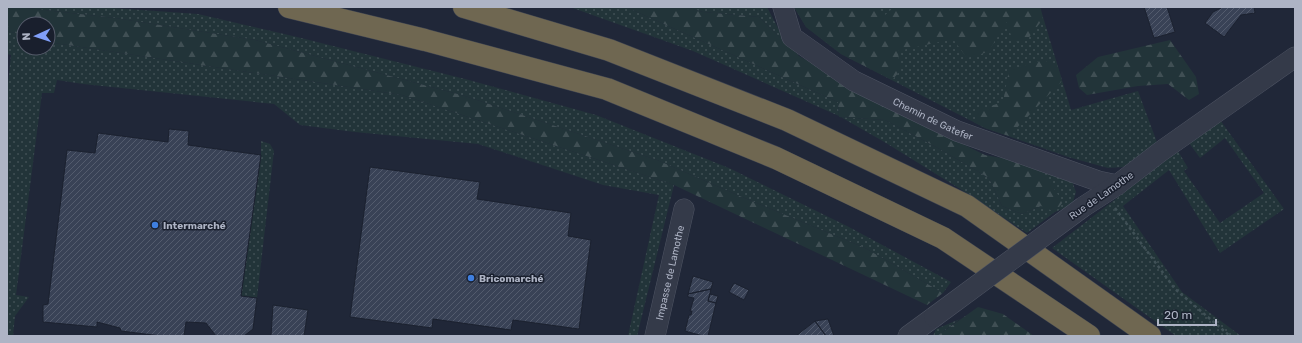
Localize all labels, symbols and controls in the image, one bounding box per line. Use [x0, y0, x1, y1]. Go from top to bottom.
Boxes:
north arrow [16, 16, 56, 56]
text: N [20, 32, 33, 41]
street label: Chemin de Gatefer [891, 96, 975, 143]
street label: Rue de Lamothe [1067, 169, 1136, 223]
marker: Intermarché [150, 220, 160, 230]
place label: Intermarché [163, 220, 226, 232]
street label: Impasse de Lamothe [654, 224, 687, 321]
marker: Bricomarché [466, 273, 476, 283]
place label: Bricomarché [479, 273, 543, 285]
scale bar [1158, 301, 1216, 327]
text: 20 m [1164, 308, 1192, 322]

